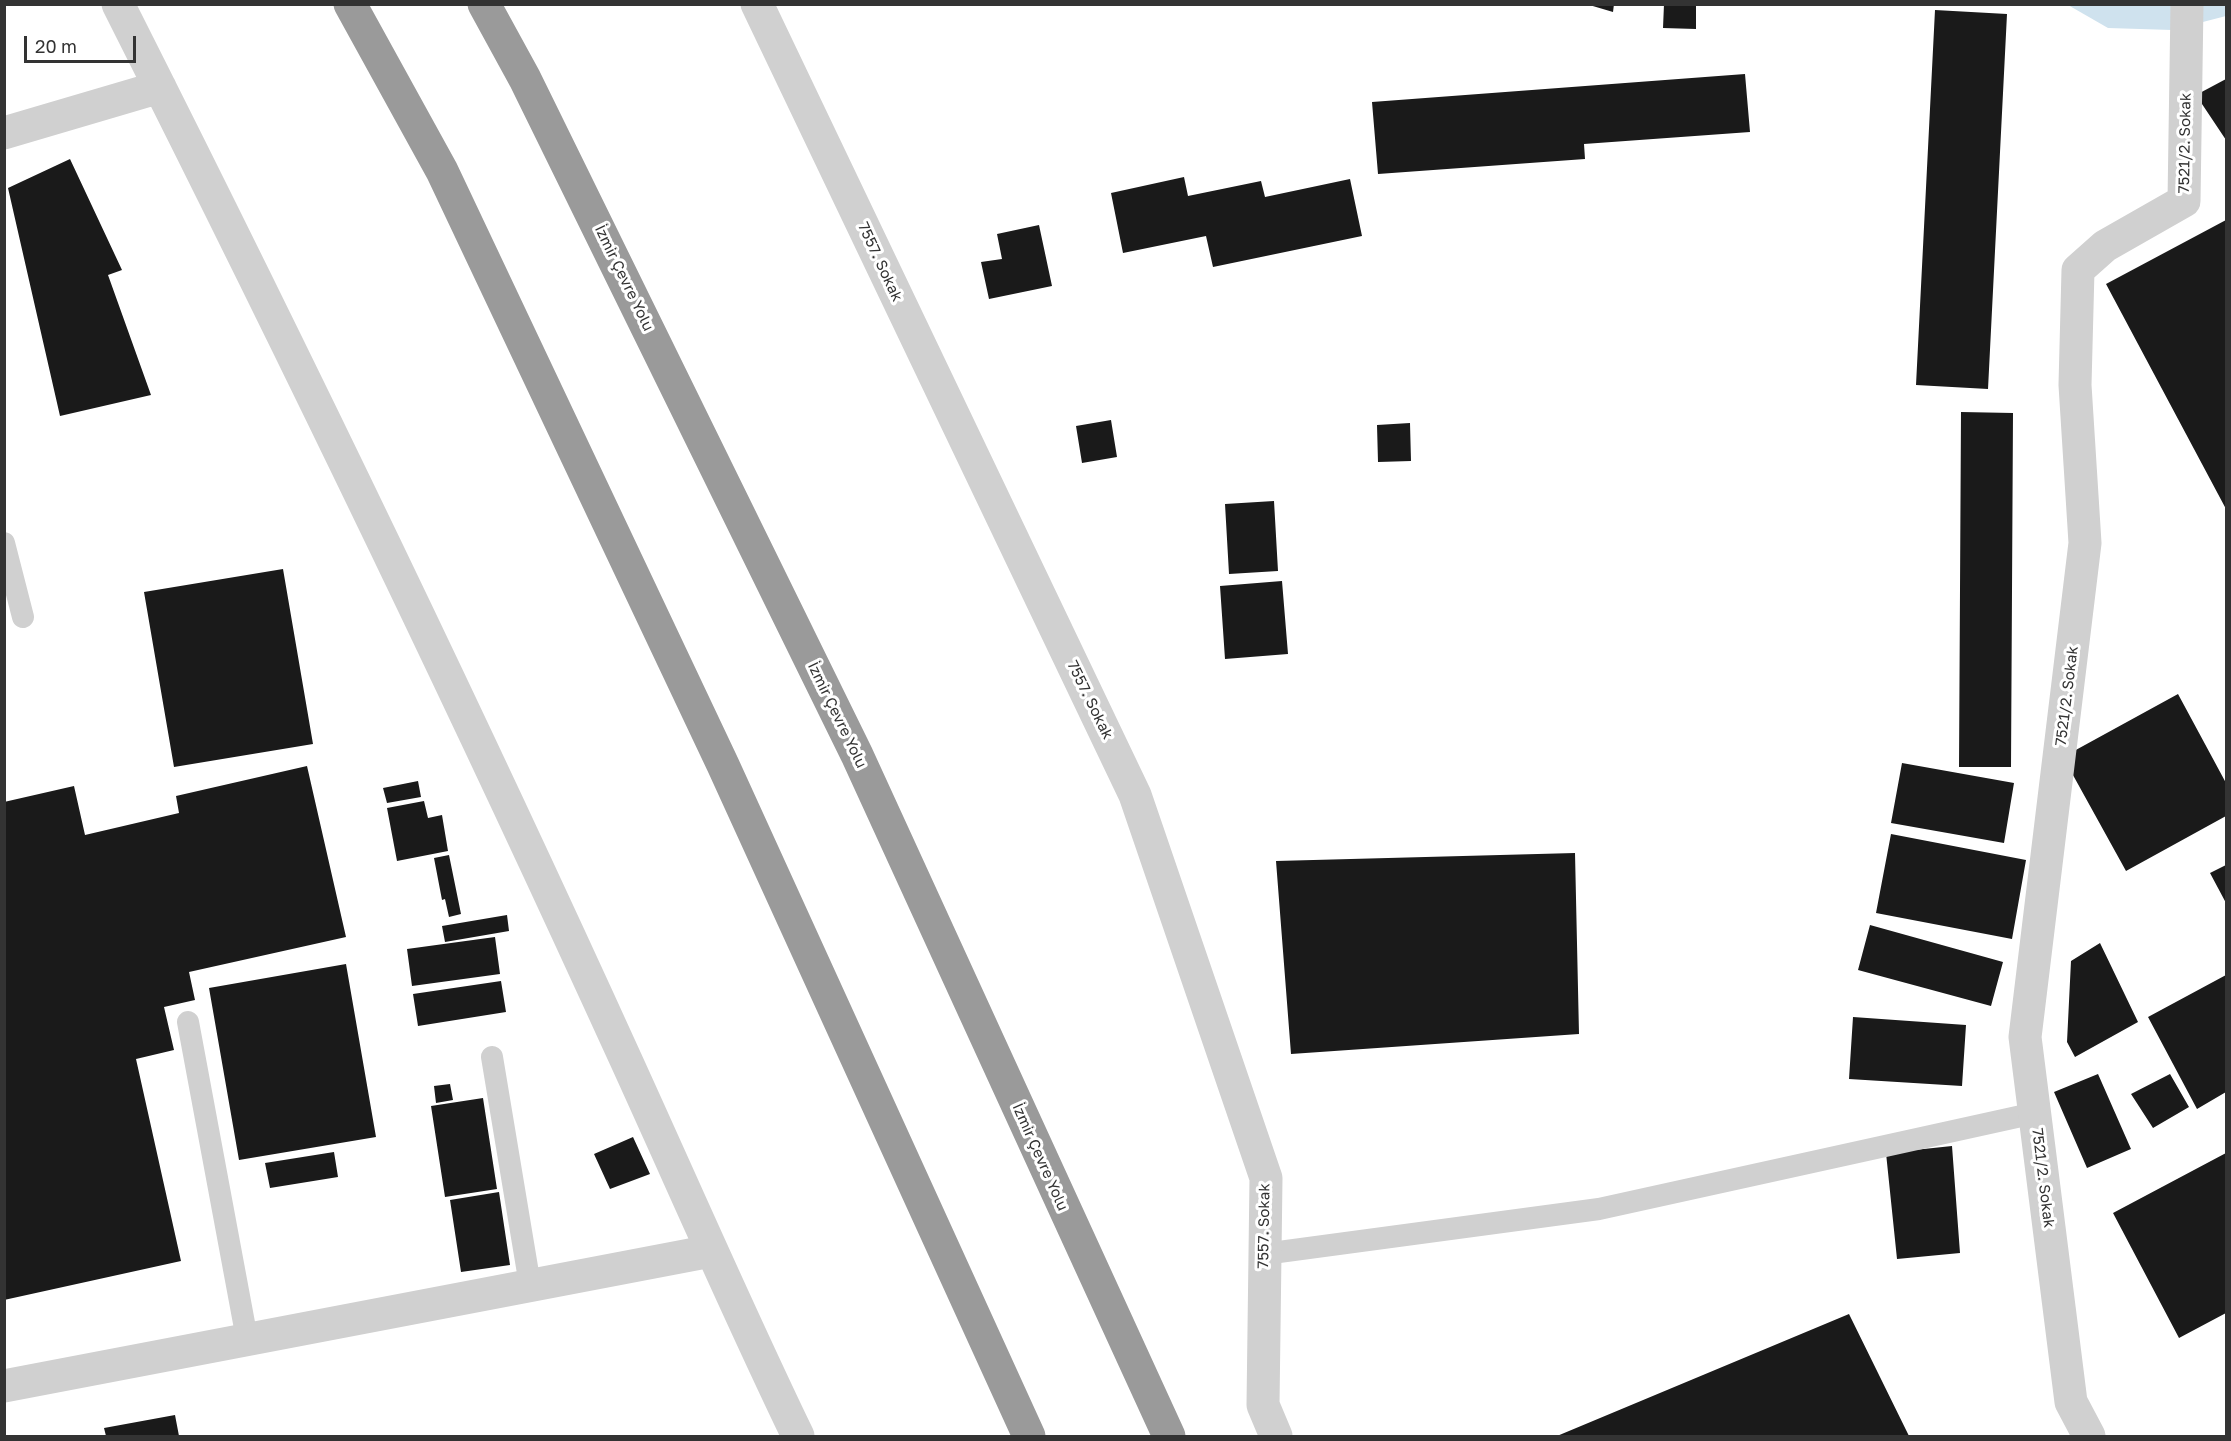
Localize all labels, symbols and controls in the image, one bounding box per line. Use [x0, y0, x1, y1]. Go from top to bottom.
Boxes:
scale bar [27, 24, 140, 62]
text: 20 m [35, 35, 77, 57]
street label: 7521/2. Sokak [2175, 93, 2195, 193]
street label: 7557. Sokak [854, 219, 906, 305]
street label: İzmir Çevre Yolu [591, 222, 657, 334]
street label: 7521/2. Sokak [2052, 645, 2082, 747]
street label: 7557. Sokak [1063, 658, 1117, 742]
street label: İzmir Çevre Yolu [804, 659, 870, 771]
street label: İzmir Çevre Yolu [1008, 1100, 1072, 1214]
street label: 7521/2. Sokak [2028, 1127, 2058, 1229]
street label: 7557. Sokak [1254, 1183, 1274, 1269]

